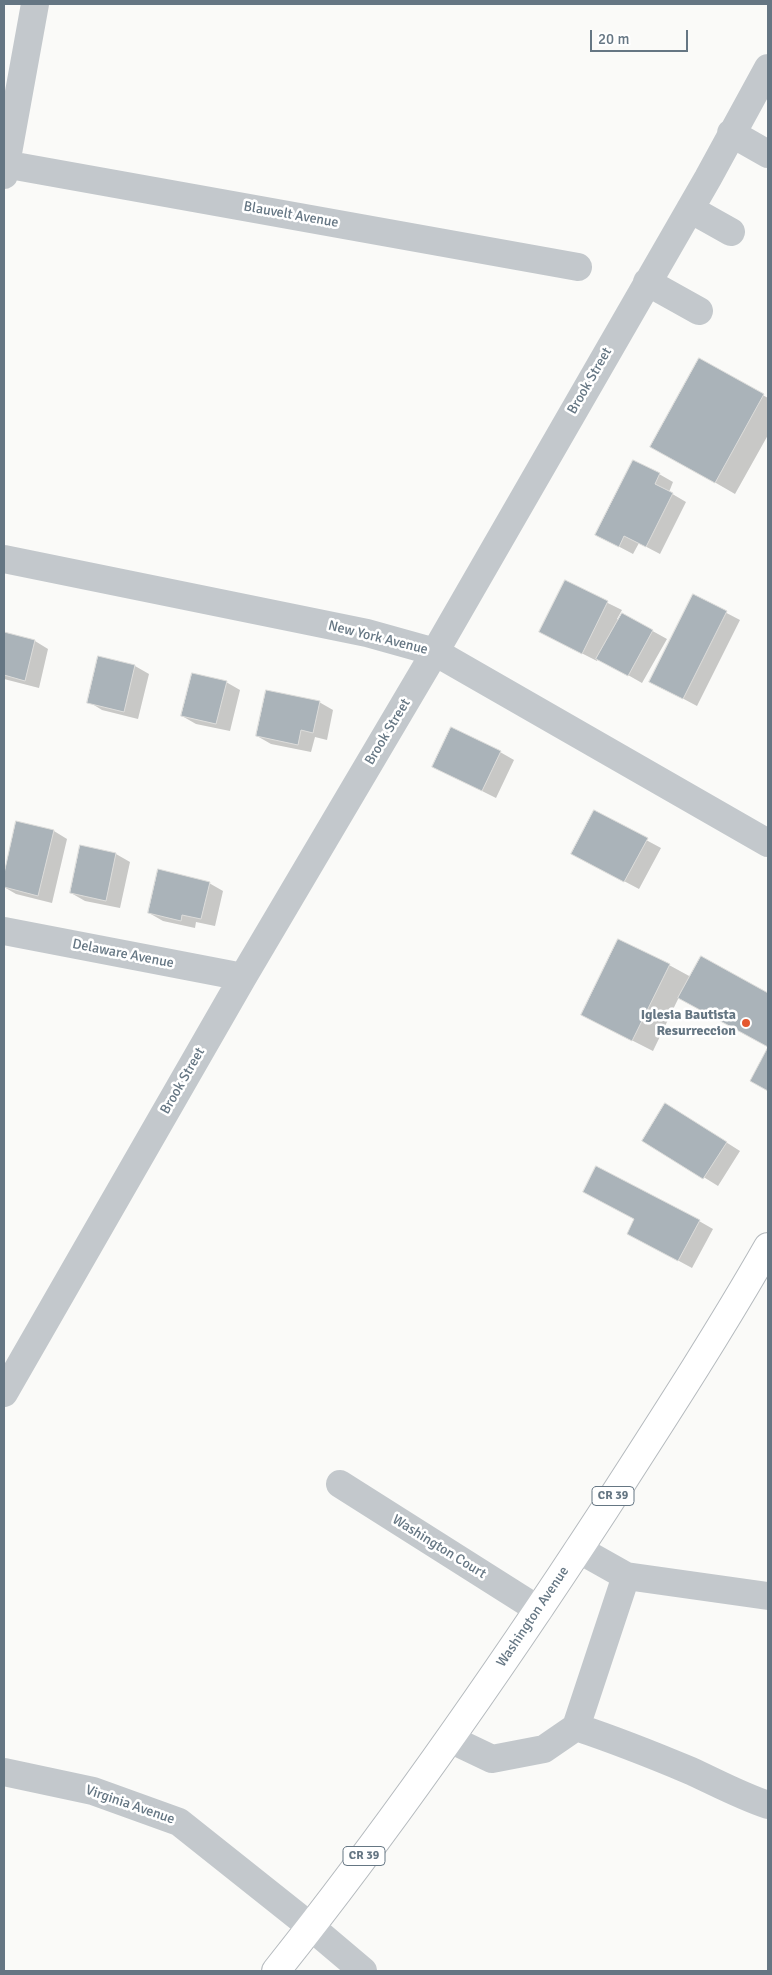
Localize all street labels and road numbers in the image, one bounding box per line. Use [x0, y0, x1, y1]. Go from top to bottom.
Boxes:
street label: Blauvelt Avenue [242, 198, 340, 232]
street label: Brook Street [564, 345, 616, 417]
street label: New York Avenue [326, 617, 430, 659]
street label: Brook Street [362, 696, 414, 768]
street label: Delaware Avenue [71, 936, 175, 972]
street label: Brook Street [157, 1045, 209, 1117]
road number: CR 39 [592, 1486, 634, 1505]
street label: Washington Court [389, 1511, 489, 1583]
street label: Washington Avenue [493, 1564, 573, 1670]
street label: Virginia Avenue [83, 1782, 177, 1828]
road number: CR 39 [343, 1846, 385, 1865]

